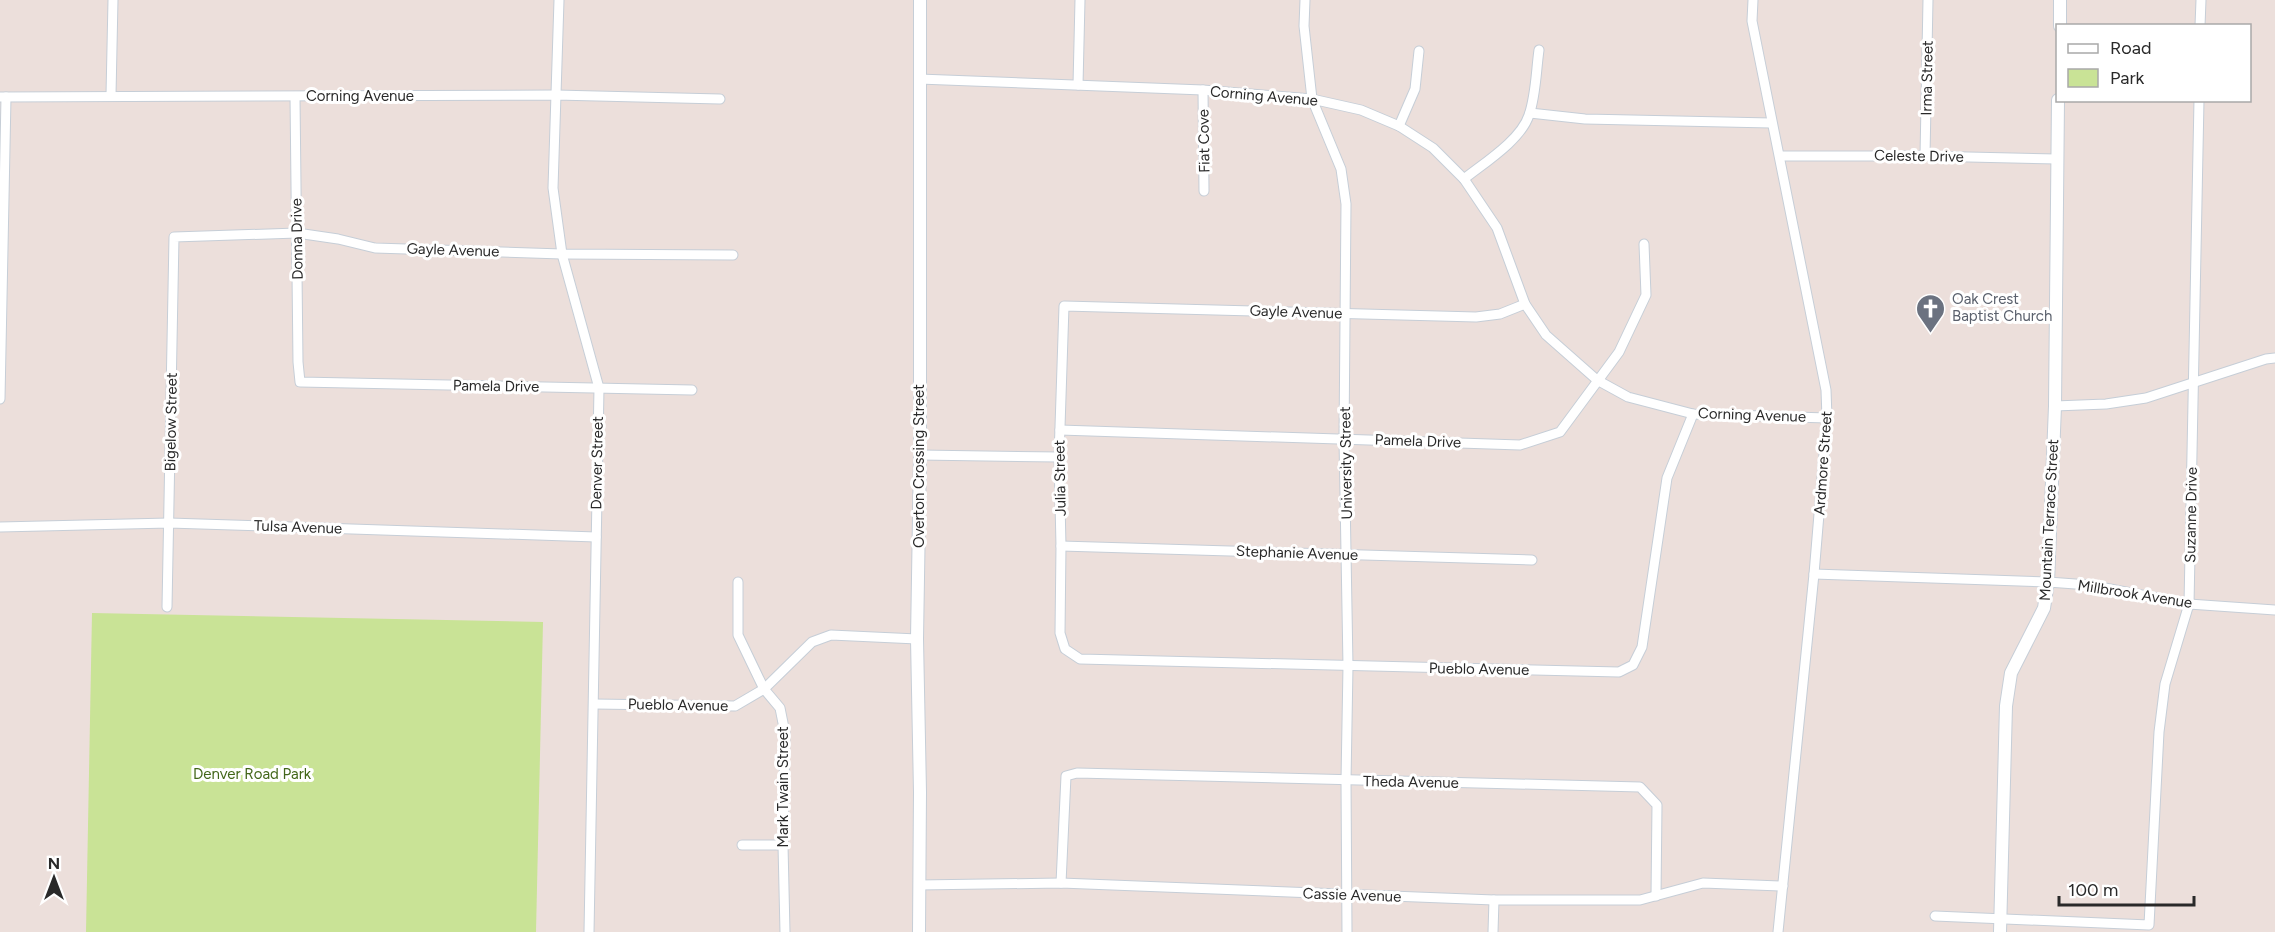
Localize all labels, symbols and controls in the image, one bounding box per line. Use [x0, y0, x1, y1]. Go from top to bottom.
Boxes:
legend [2056, 24, 2251, 102]
text: Road [2110, 37, 2151, 59]
street label: Irma Street [1917, 40, 1937, 116]
text: Park [2110, 67, 2145, 89]
street label: Corning Avenue [1209, 82, 1319, 110]
street label: Corning Avenue [306, 87, 414, 105]
street label: Fiat Cove [1194, 109, 1214, 173]
street label: Celeste Drive [1874, 146, 1964, 166]
street label: Donna Drive [287, 198, 307, 280]
street label: Gayle Avenue [406, 239, 500, 261]
place label: Oak Crest Baptist Church [1952, 290, 2052, 325]
church icon: Oak Crest Baptist Church [1915, 292, 1947, 334]
street label: Gayle Avenue [1249, 301, 1343, 323]
street label: Bigelow Street [161, 372, 181, 472]
street label: Pamela Drive [453, 376, 539, 396]
street label: Overton Crossing Street [910, 384, 928, 548]
street label: Corning Avenue [1698, 404, 1806, 426]
street label: University Street [1336, 406, 1356, 520]
street label: Ardmore Street [1810, 410, 1836, 516]
street label: Denver Street [587, 416, 607, 510]
street label: Pamela Drive [1374, 430, 1462, 452]
street label: Mountain Terrace Street [2036, 438, 2062, 602]
street label: Julia Street [1050, 439, 1070, 516]
street label: Suzanne Drive [2181, 467, 2201, 563]
street label: Tulsa Avenue [254, 516, 342, 538]
street label: Stephanie Avenue [1236, 542, 1358, 564]
street label: Millbrook Avenue [2076, 576, 2194, 612]
street label: Pueblo Avenue [1429, 659, 1529, 679]
street label: Pueblo Avenue [628, 695, 728, 715]
street label: Mark Twain Street [774, 726, 792, 848]
park label: Denver Road Park [193, 765, 312, 783]
street label: Theda Avenue [1363, 772, 1459, 792]
north arrow [24, 848, 84, 908]
text: N [48, 854, 60, 873]
scale bar [2059, 869, 2194, 907]
text: 100 m [2068, 879, 2118, 901]
street label: Cassie Avenue [1302, 884, 1402, 906]

